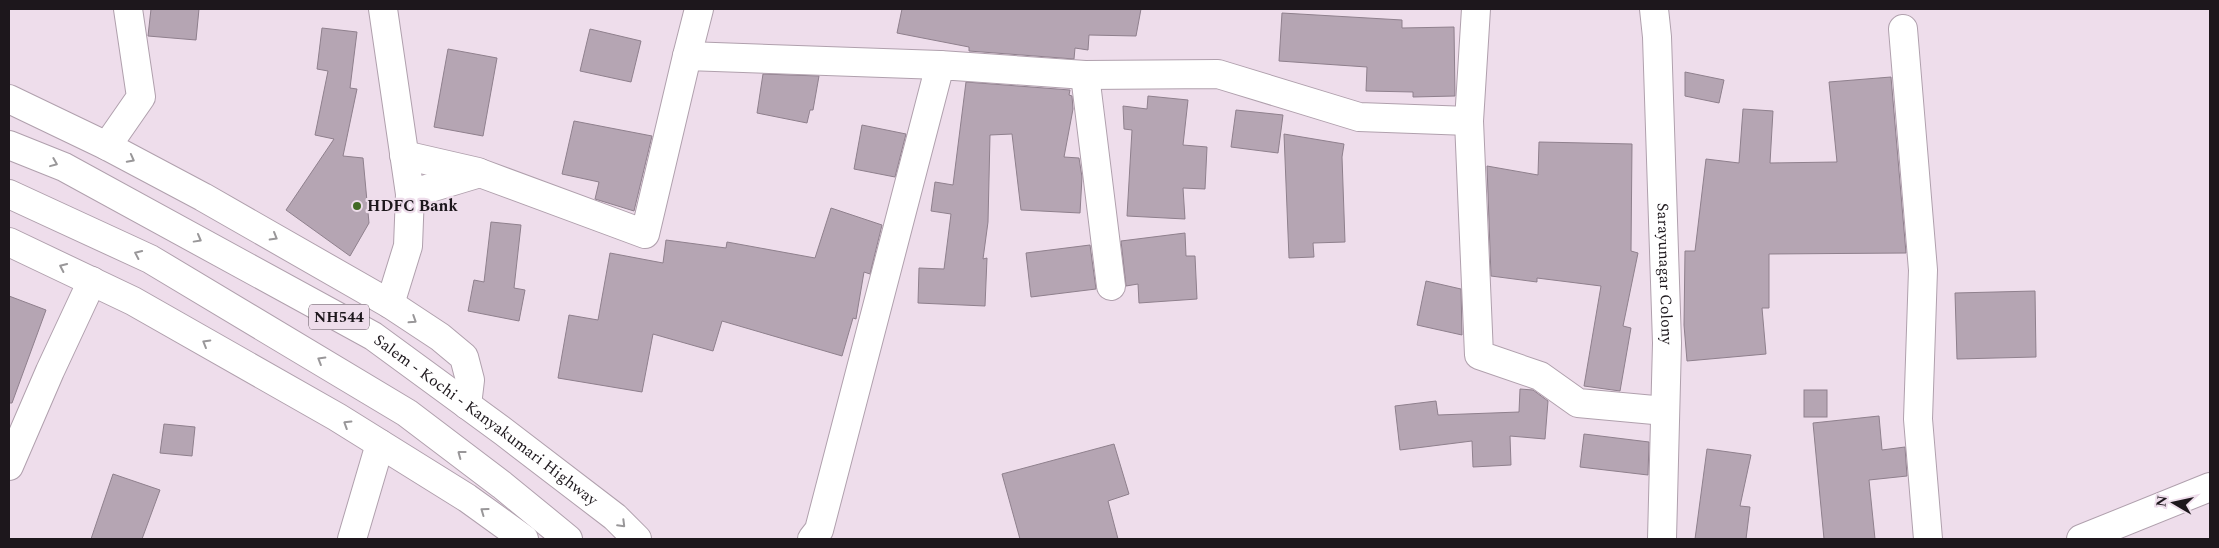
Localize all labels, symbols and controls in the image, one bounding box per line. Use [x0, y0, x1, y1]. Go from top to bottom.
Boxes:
one-way arrow [126, 153, 135, 163]
one-way arrow [49, 156, 58, 167]
place label: HDFC Bank [367, 194, 458, 218]
marker: HDFC Bank [351, 200, 363, 212]
street label: Sarayunagar Colony [1650, 202, 1679, 346]
one-way arrow [268, 231, 277, 241]
one-way arrow [192, 233, 201, 243]
one-way arrow [134, 249, 143, 260]
one-way arrow [59, 263, 68, 273]
road number: NH544 [309, 304, 369, 330]
one-way arrow [408, 314, 417, 323]
street label: Salem - Kochi - Kanyakumari Highway [369, 328, 604, 512]
one-way arrow [203, 339, 212, 349]
one-way arrow [317, 357, 326, 367]
one-way arrow [344, 420, 353, 430]
one-way arrow [457, 451, 467, 460]
north arrow [2149, 478, 2199, 528]
text: N [2150, 494, 2173, 508]
one-way arrow [480, 508, 490, 517]
one-way arrow [616, 518, 625, 527]

